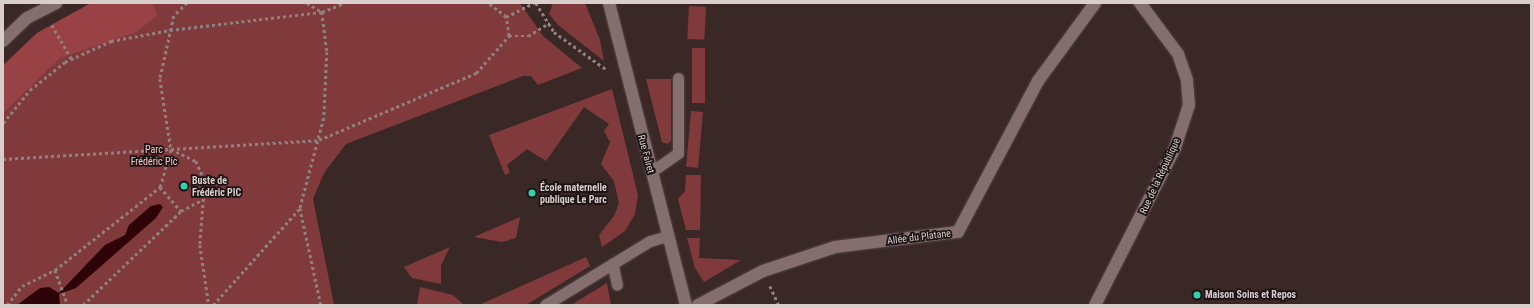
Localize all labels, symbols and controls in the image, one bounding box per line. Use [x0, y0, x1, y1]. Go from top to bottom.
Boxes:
street label: Rue Falret [635, 133, 657, 175]
street label: Rue de la République [1137, 136, 1183, 216]
park label: Parc Frédéric Pic [131, 143, 177, 166]
place label: Buste de Frédéric PIC [192, 174, 241, 198]
marker: Buste de Frédéric PIC [179, 181, 189, 191]
place label: École maternelle publique Le Parc [540, 181, 607, 204]
marker: École maternelle publique Le Parc [527, 188, 537, 198]
street label: Allée du Platane [886, 227, 952, 247]
place label: Maison Soins et Repos [1205, 289, 1296, 301]
marker: Maison Soins et Repos [1192, 290, 1202, 300]

